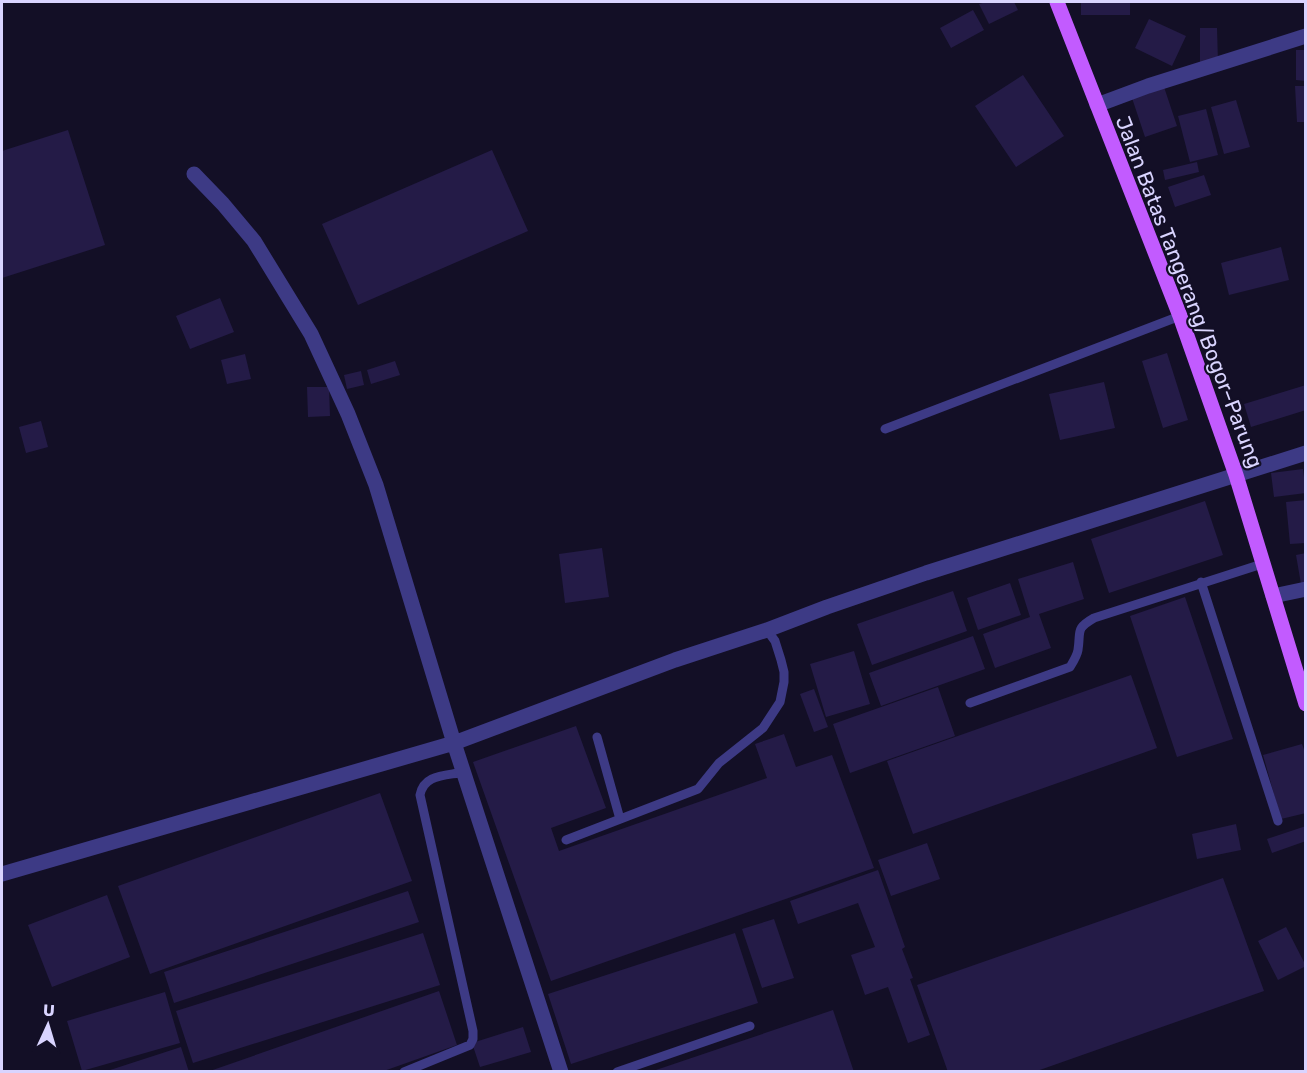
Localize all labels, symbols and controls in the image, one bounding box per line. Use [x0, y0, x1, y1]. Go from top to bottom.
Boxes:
street label: Jalan Batas Tangerang/Bogor–Parung [1111, 112, 1268, 471]
north arrow [18, 995, 78, 1055]
text: U [43, 1001, 55, 1020]

